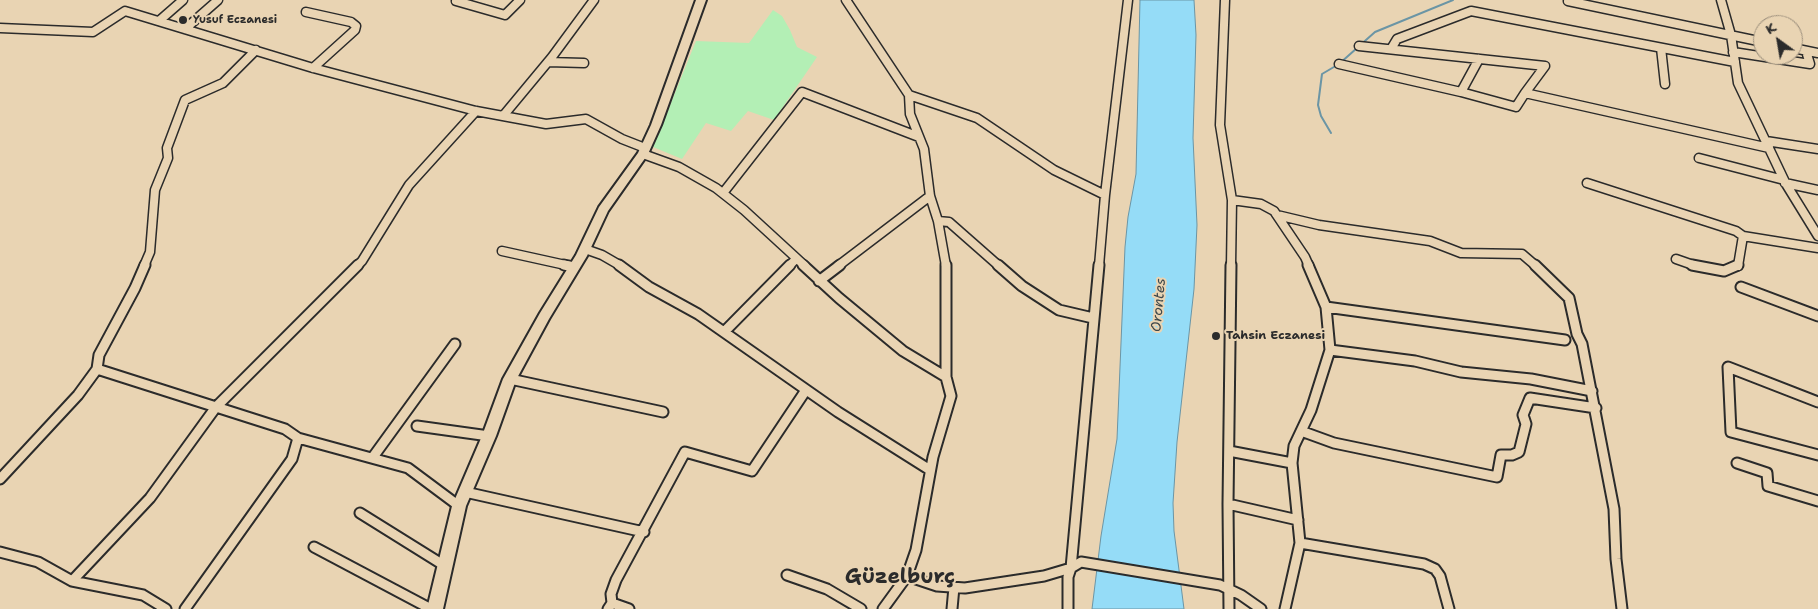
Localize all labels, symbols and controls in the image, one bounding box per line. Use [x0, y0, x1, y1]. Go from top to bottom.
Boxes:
place label: Yusuf Eczanesi [193, 13, 277, 27]
marker: Yusuf Eczanesi [177, 14, 189, 26]
north arrow [1753, 15, 1803, 65]
text: K [1762, 18, 1779, 38]
water label: Orontes [1148, 277, 1170, 333]
place label: Tahsin Eczanesi [1226, 329, 1325, 343]
marker: Tahsin Eczanesi [1210, 330, 1222, 342]
district label: Güzelburç [845, 565, 955, 591]

